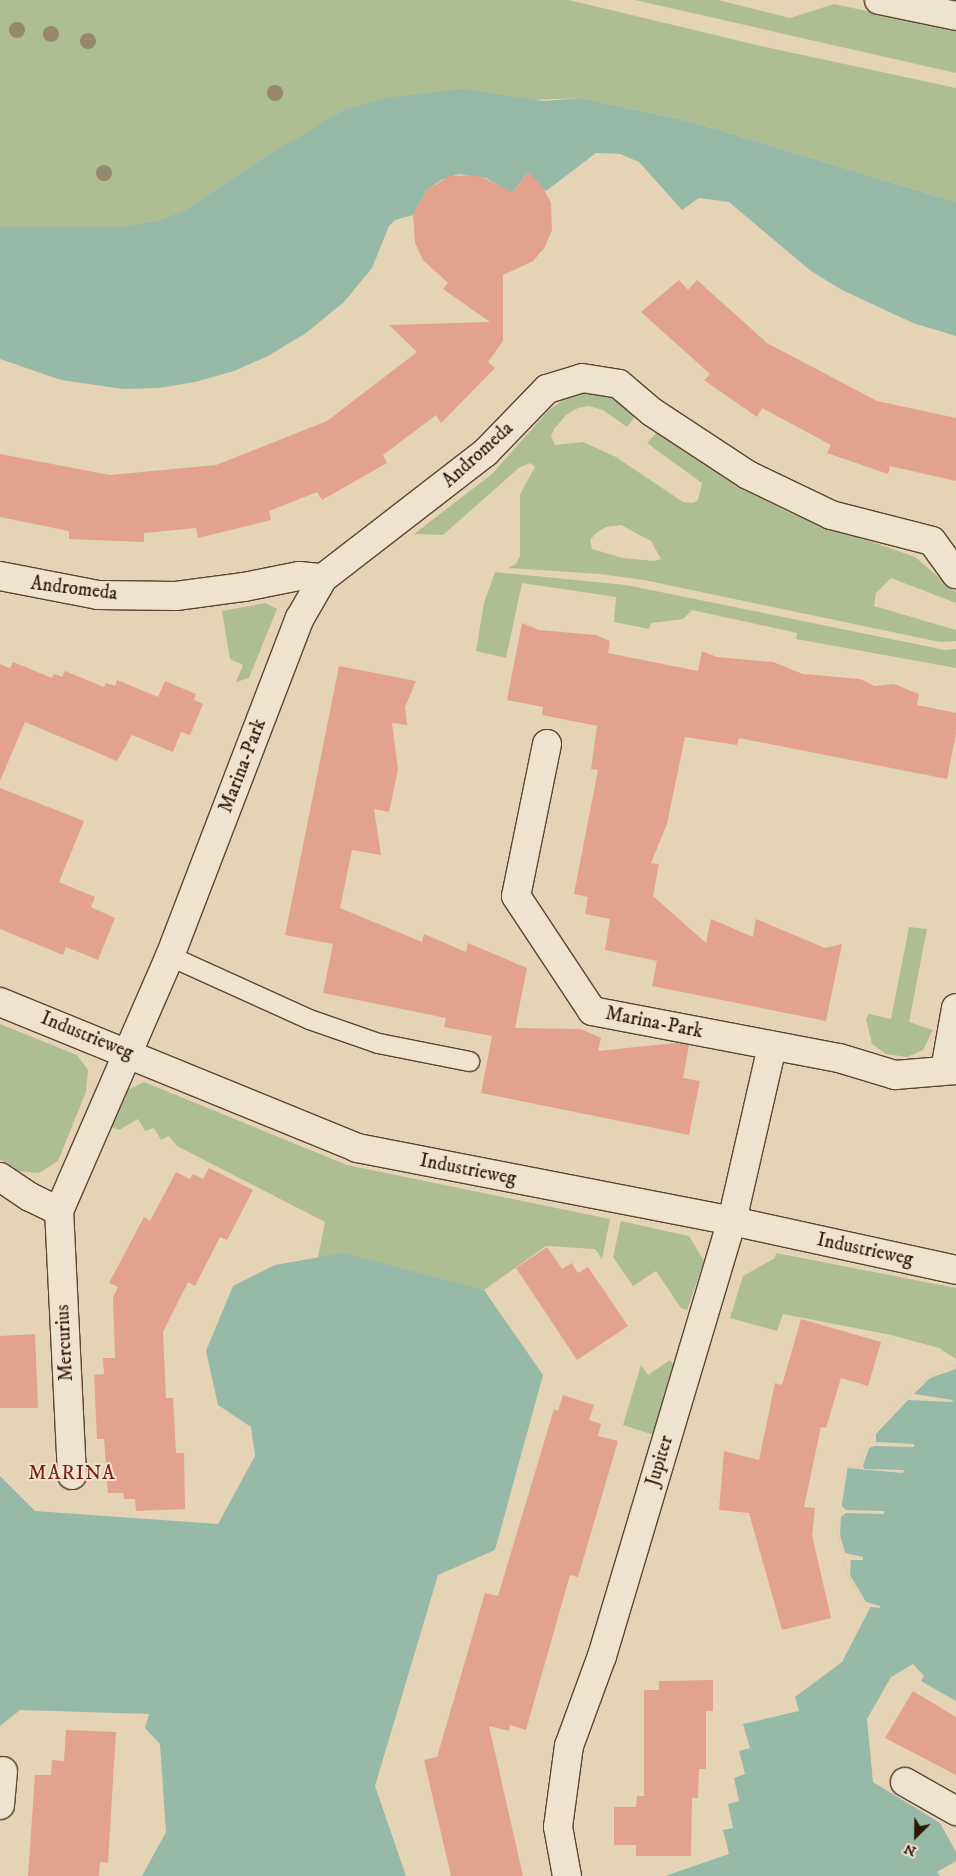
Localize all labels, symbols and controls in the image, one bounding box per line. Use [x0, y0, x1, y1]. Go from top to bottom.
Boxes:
street label: Andromeda [438, 417, 518, 493]
street label: Andromeda [29, 572, 119, 606]
street label: Marina-Park [215, 716, 271, 816]
street label: Marina-Park [603, 1002, 705, 1044]
street label: Industrieweg [37, 1007, 137, 1065]
street label: Industrieweg [418, 1149, 518, 1191]
street label: Industrieweg [815, 1229, 915, 1271]
street label: Mercurius [52, 1304, 78, 1382]
street label: Jupiter [642, 1433, 678, 1489]
district label: MARINA [28, 1461, 116, 1485]
north arrow [891, 1811, 941, 1861]
text: N [901, 1839, 919, 1860]

